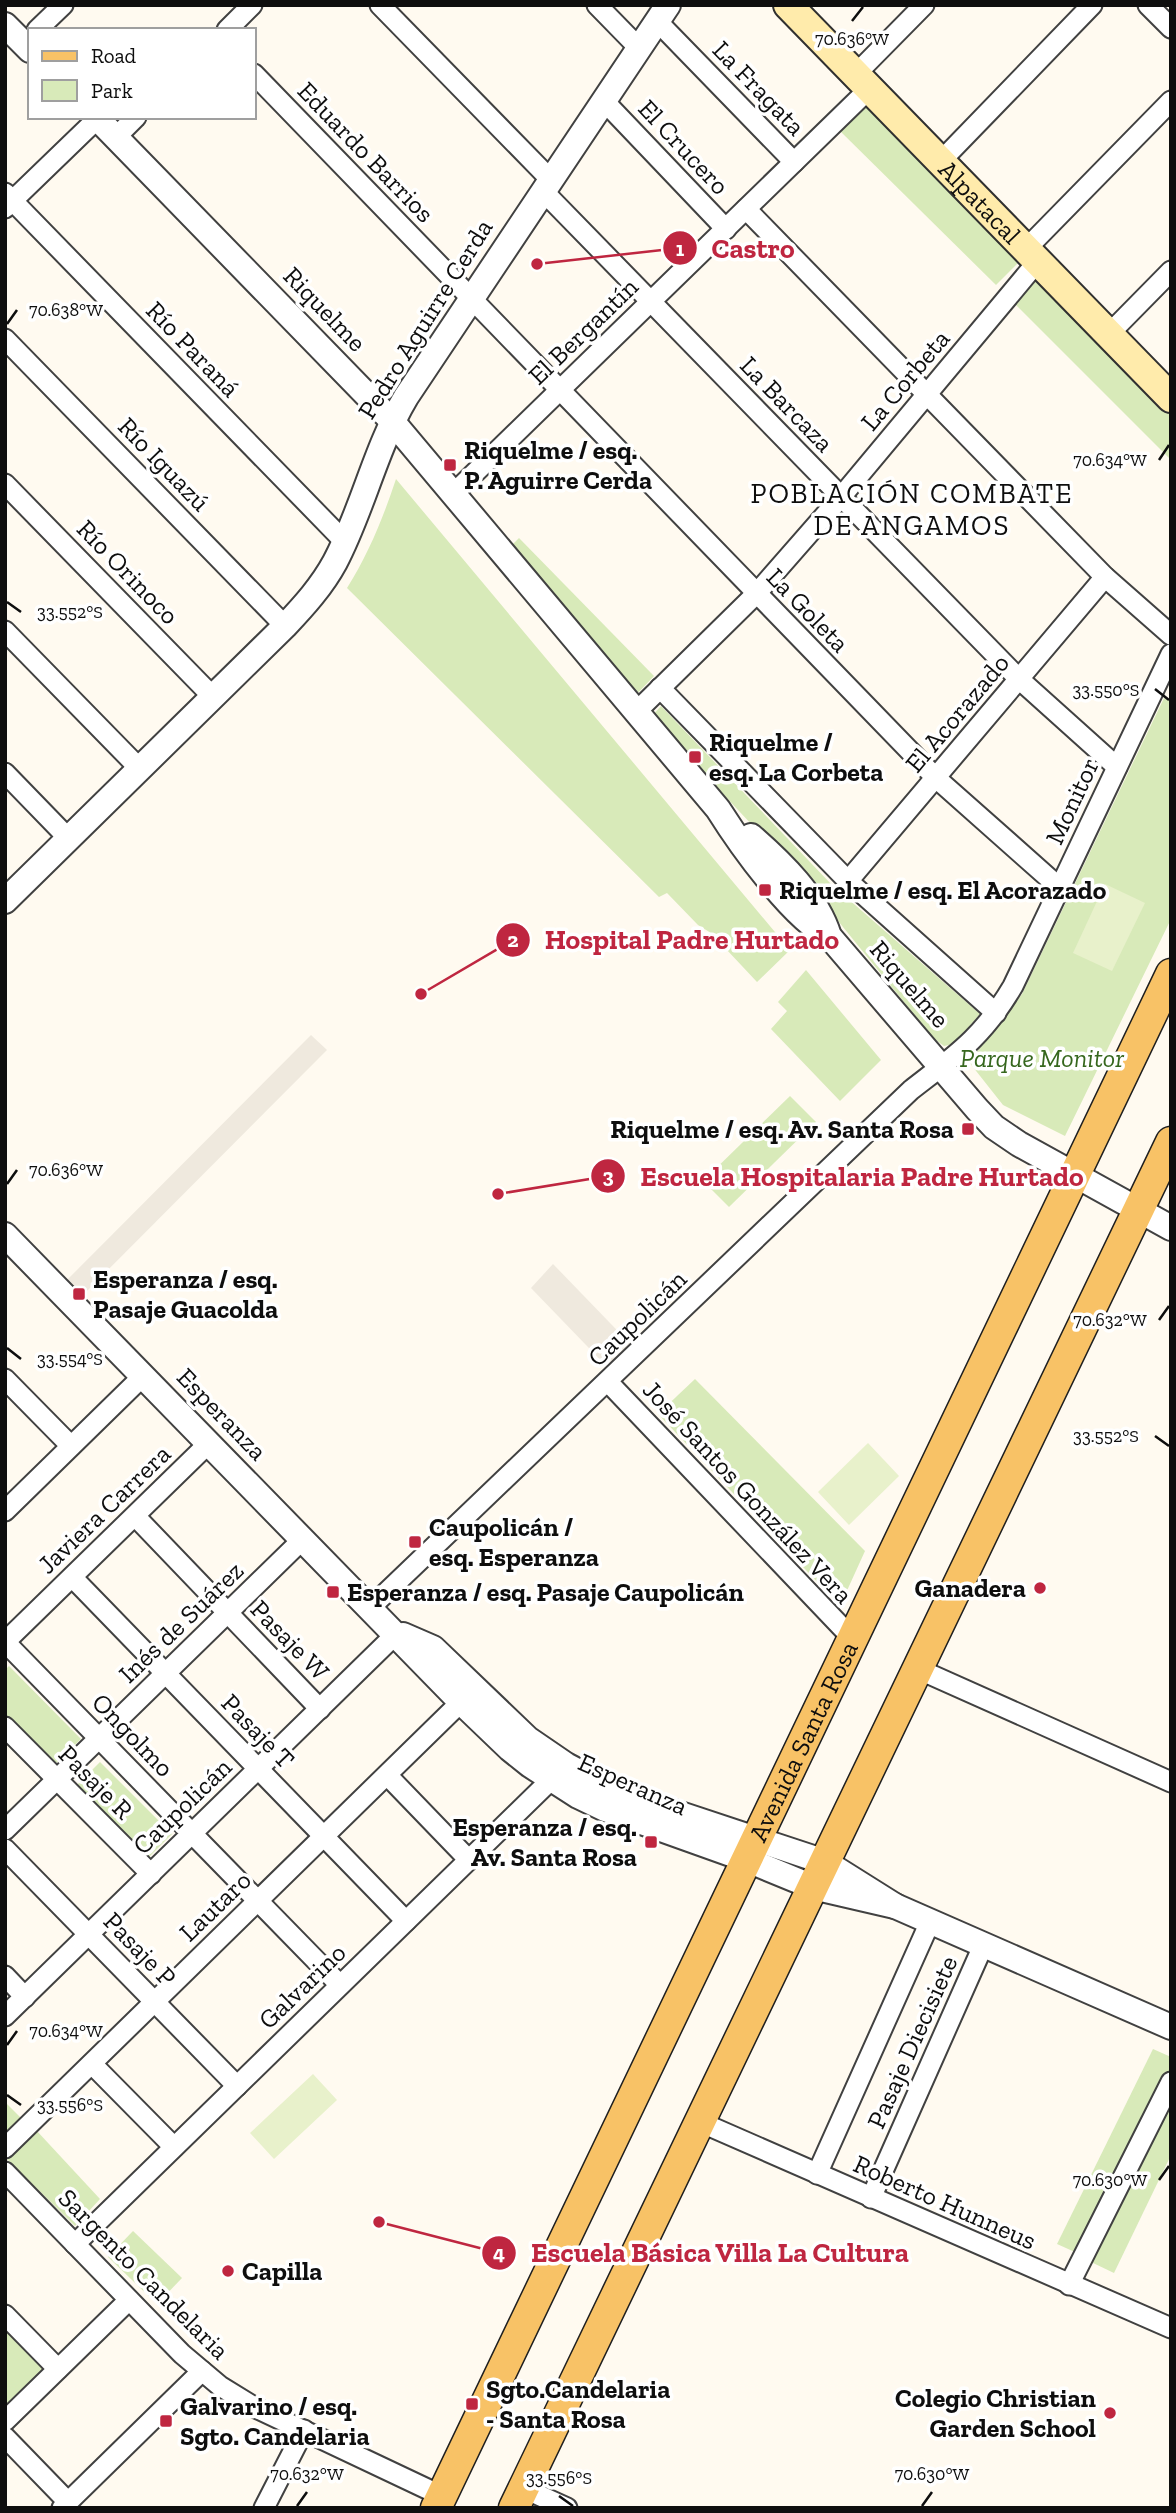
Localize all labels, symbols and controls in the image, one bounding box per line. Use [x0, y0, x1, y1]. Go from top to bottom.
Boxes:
legend [28, 28, 256, 119]
text: 70.636°W [815, 28, 889, 50]
street label: La Fragata [706, 34, 812, 142]
text: Road [91, 43, 137, 68]
street label: Eduardo Barrios [291, 75, 441, 229]
text: Park [91, 78, 133, 103]
street label: El Crucero [632, 93, 736, 201]
street label: Alpatacal [932, 153, 1028, 251]
street label: Pedro Aguirre Cerda [351, 213, 500, 425]
callout: Castro [662, 224, 808, 273]
text: Castro [711, 232, 795, 265]
text: 1 [676, 236, 685, 261]
street label: Riquelme [277, 260, 373, 358]
street label: El Bergantín [521, 271, 645, 391]
street label: Río Paraná [140, 294, 247, 404]
text: 70.638°W [29, 299, 103, 321]
street label: La Corbeta [854, 323, 957, 437]
street label: La Barcaza [733, 349, 841, 459]
street label: Río Iguazú [111, 410, 217, 518]
place label: Riquelme / esq. P. Aguirre Cerda [464, 434, 652, 496]
text: 70.634°W [1073, 449, 1147, 471]
marker: Riquelme / esq. P. Aguirre Cerda [442, 457, 458, 473]
district label: POBLACIÓN COMBATE DE ANGAMOS [750, 477, 1074, 542]
street label: Río Orinoco [70, 513, 186, 631]
street label: La Goleta [760, 561, 856, 659]
text: 33.552°S [37, 601, 103, 623]
street label: El Acorazado [898, 647, 1016, 779]
text: 33.550°S [1073, 679, 1139, 701]
place label: Riquelme / esq. La Corbeta [709, 726, 883, 788]
marker: Riquelme / esq. La Corbeta [687, 749, 703, 765]
street label: Monitor [1038, 753, 1106, 849]
place label: Riquelme / esq. El Acorazado [779, 874, 1107, 906]
marker: Riquelme / esq. El Acorazado [757, 882, 773, 898]
callout: Hospital Padre Hurtado [495, 915, 853, 964]
text: Hospital Padre Hurtado [545, 923, 840, 956]
text: 2 [507, 927, 519, 952]
street label: Riquelme [863, 934, 957, 1034]
park label: Parque Monitor [960, 1042, 1124, 1074]
place label: Riquelme / esq. Av. Santa Rosa [610, 1113, 954, 1145]
marker: Riquelme / esq. Av. Santa Rosa [960, 1121, 976, 1137]
callout: Escuela Hospitalaria Padre Hurtado [591, 1151, 1097, 1200]
text: 70.636°W [29, 1159, 103, 1181]
text: Escuela Hospitalaria Padre Hurtado [640, 1160, 1084, 1193]
text: 3 [602, 1163, 614, 1188]
place label: Esperanza / esq. Pasaje Guacolda [93, 1263, 278, 1325]
street label: Caupolicán [581, 1263, 693, 1373]
marker: Esperanza / esq. Pasaje Guacolda [71, 1286, 87, 1302]
text: 70.632°W [1073, 1309, 1147, 1331]
text: 33.554°S [37, 1348, 103, 1370]
street label: Esperanza [170, 1361, 274, 1467]
street label: José Santos González Vera [636, 1374, 860, 1611]
text: 33.552°S [1073, 1425, 1139, 1447]
street label: Javiera Carrera [31, 1437, 177, 1580]
place label: Caupolicán / esq. Esperanza [429, 1511, 599, 1573]
marker: Caupolicán / esq. Esperanza [407, 1534, 423, 1550]
street label: Inés de Suárez [112, 1554, 250, 1690]
place label: Ganadera [915, 1572, 1026, 1604]
place label: Esperanza / esq. Pasaje Caupolicán [347, 1576, 744, 1608]
marker: Ganadera [1032, 1580, 1048, 1596]
marker: Esperanza / esq. Pasaje Caupolicán [325, 1584, 341, 1600]
street label: Pasaje W [244, 1593, 337, 1687]
street label: Avenida Santa Rosa [742, 1636, 865, 1847]
street label: Ongolmo [85, 1686, 181, 1784]
street label: Pasaje T [215, 1687, 301, 1775]
street label: Pasaje R [52, 1738, 140, 1826]
street label: Esperanza [573, 1746, 693, 1822]
street label: Caupolicán [126, 1751, 238, 1861]
place label: Esperanza / esq. Av. Santa Rosa [452, 1811, 637, 1873]
marker: Esperanza / esq. Av. Santa Rosa [643, 1834, 659, 1850]
street label: Lautaro [172, 1864, 258, 1948]
street label: Pasaje P [97, 1905, 183, 1993]
street label: Galvarino [252, 1937, 352, 2035]
street label: Pasaje Diecisiete [860, 1951, 964, 2133]
text: 70.634°W [29, 2020, 103, 2042]
text: 33.556°S [37, 2094, 103, 2116]
street label: Roberto Hunneus [849, 2147, 1041, 2257]
text: 70.630°W [1073, 2169, 1148, 2191]
street label: Sargento Candelaria [52, 2182, 236, 2366]
callout: Escuela Básica Villa La Cultura [482, 2228, 924, 2277]
text: Escuela Básica Villa La Cultura [531, 2236, 909, 2269]
text: 4 [493, 2240, 505, 2265]
place label: Capilla [242, 2255, 323, 2287]
marker: Capilla [220, 2263, 236, 2279]
place label: Sgto.Candelaria - Santa Rosa [486, 2373, 670, 2435]
place label: Colegio Christian Garden School [895, 2382, 1097, 2444]
place label: Galvarino / esq. Sgto. Candelaria [180, 2390, 370, 2452]
marker: Sgto.Candelaria - Santa Rosa [464, 2396, 480, 2412]
marker: Colegio Christian Garden School [1102, 2405, 1118, 2421]
marker: Galvarino / esq. Sgto. Candelaria [158, 2413, 174, 2429]
text: 70.632°W [270, 2463, 344, 2485]
text: 70.630°W [895, 2463, 970, 2485]
text: 33.556°S [526, 2467, 592, 2489]

